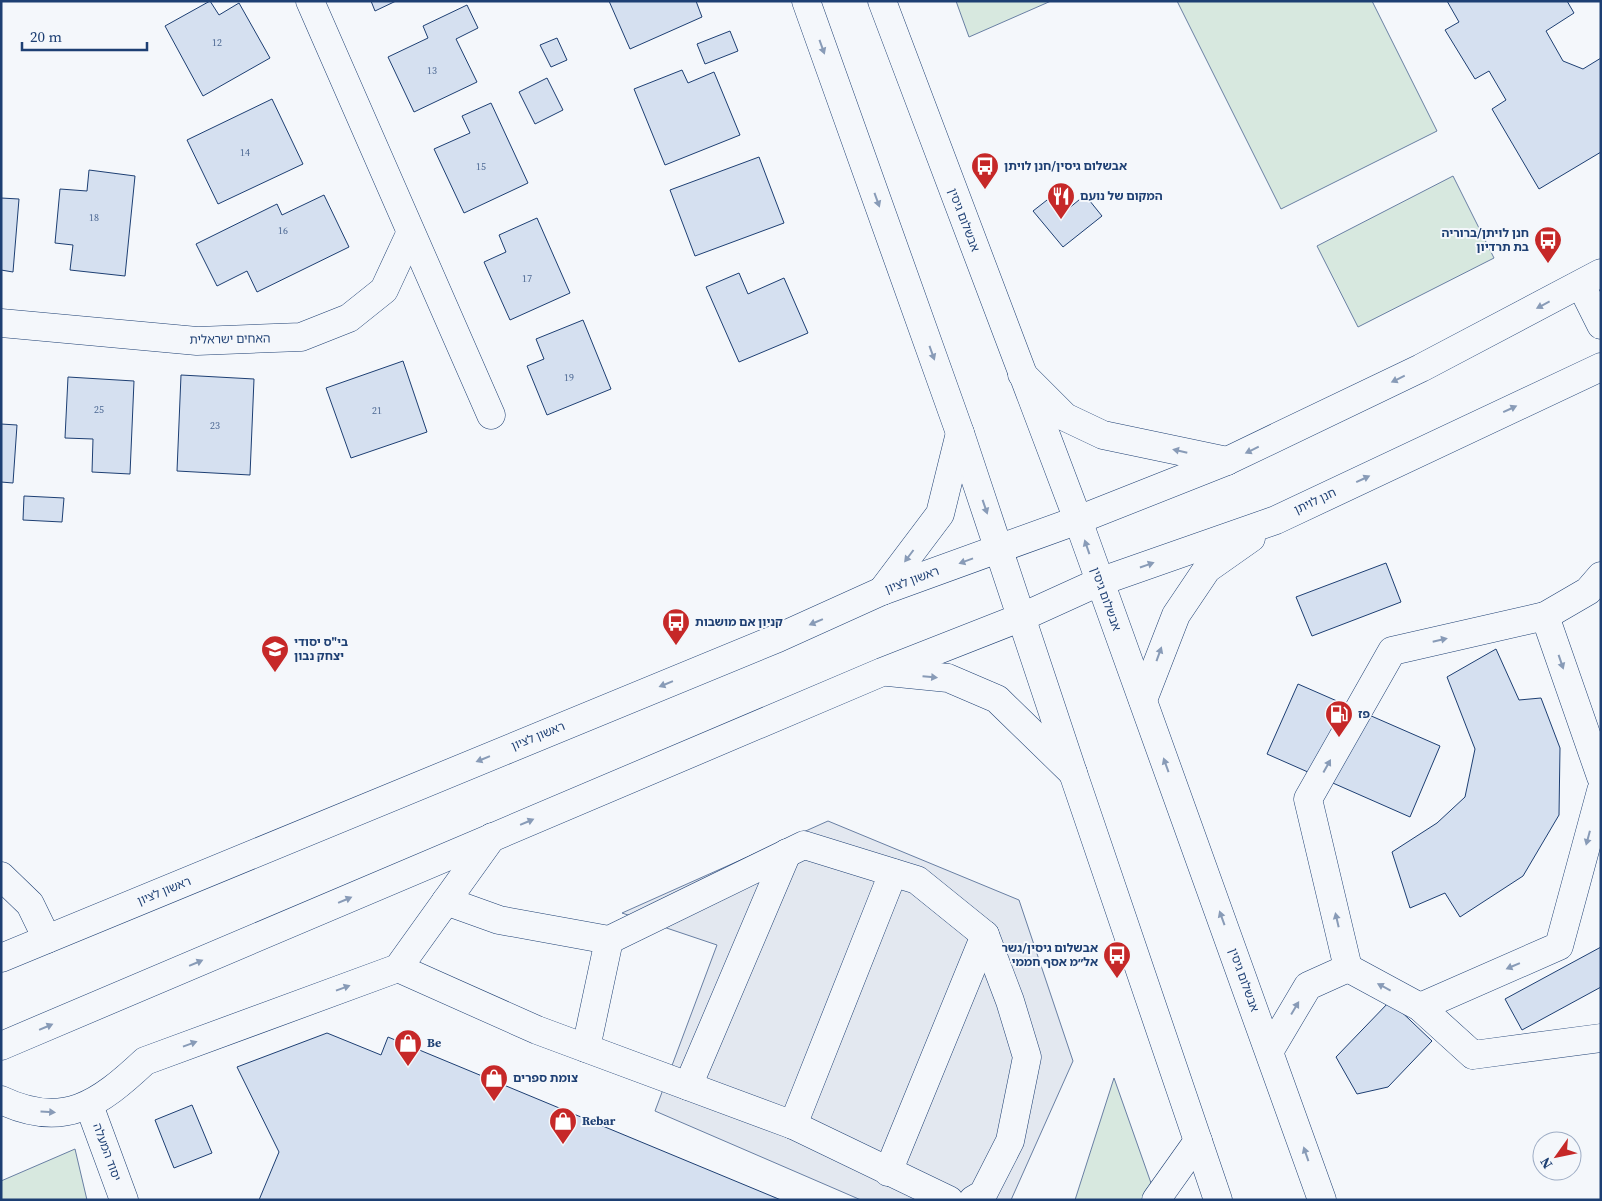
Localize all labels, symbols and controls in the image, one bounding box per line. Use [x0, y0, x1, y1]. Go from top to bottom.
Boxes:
scale bar [22, 20, 148, 52]
text: 20 m [30, 26, 62, 47]
house number: 12 [212, 36, 222, 49]
one-way arrow [819, 40, 827, 55]
house number: 13 [427, 64, 437, 77]
house number: 14 [240, 146, 250, 159]
bus stop icon: אבשלום גיסין/חנן לויתן [970, 151, 1000, 190]
place label: אבשלום גיסין/חנן לויתן [1004, 158, 1127, 174]
house number: 15 [476, 160, 486, 173]
restaurant icon: המקום של נועם [1046, 181, 1076, 220]
street label: אבשלום גיסין [945, 186, 984, 254]
place label: המקום של נועם [1080, 188, 1163, 204]
one-way arrow [873, 193, 881, 208]
house number: 18 [89, 211, 99, 224]
house number: 16 [278, 224, 288, 237]
place label: חנן לויתן/ברוריה בת תרדיון [1442, 225, 1529, 255]
bus stop icon: חנן לויתן/ברוריה בת תרדיון [1533, 225, 1563, 264]
house number: 17 [522, 272, 532, 285]
one-way arrow [1536, 300, 1549, 309]
street label: האחים ישראלית [189, 330, 271, 348]
one-way arrow [929, 346, 936, 361]
house number: 19 [564, 371, 574, 384]
one-way arrow [1391, 376, 1405, 384]
house number: 25 [94, 403, 104, 416]
house number: 21 [372, 404, 382, 417]
one-way arrow [1503, 405, 1517, 413]
house number: 23 [210, 419, 220, 432]
one-way arrow [1245, 446, 1259, 454]
one-way arrow [1172, 447, 1187, 455]
one-way arrow [1356, 474, 1370, 482]
street label: חנן לויתן [1291, 484, 1339, 518]
one-way arrow [982, 499, 990, 514]
one-way arrow [1083, 539, 1091, 554]
one-way arrow [903, 549, 914, 562]
one-way arrow [958, 557, 973, 565]
one-way arrow [1140, 561, 1155, 569]
street label: ראשון לציון [883, 563, 941, 597]
street label: אבשלום גיסין [1087, 565, 1125, 633]
bus stop icon: קניון אם מושבות [661, 607, 691, 646]
place label: קניון אם מושבות [695, 614, 783, 630]
one-way arrow [809, 618, 823, 626]
school or university icon: בי"ס יסודי יצחק נבון [260, 634, 290, 673]
place label: בי"ס יסודי יצחק נבון [294, 634, 348, 664]
one-way arrow [1432, 636, 1447, 644]
one-way arrow [1156, 647, 1163, 662]
one-way arrow [1557, 655, 1565, 670]
one-way arrow [922, 673, 938, 681]
one-way arrow [658, 681, 673, 688]
fuel station icon: פז [1324, 699, 1354, 738]
place label: פז [1358, 706, 1370, 722]
street label: ראשון לציון [509, 718, 567, 754]
one-way arrow [476, 756, 490, 764]
one-way arrow [1162, 758, 1170, 773]
one-way arrow [1322, 760, 1331, 773]
one-way arrow [520, 818, 534, 826]
one-way arrow [1584, 830, 1592, 846]
street label: ראשון לציון [135, 873, 193, 909]
one-way arrow [338, 895, 352, 903]
one-way arrow [1218, 910, 1226, 925]
one-way arrow [1333, 913, 1341, 928]
place label: אבשלום גיסין/גשר אל״מ אסף חממי [1002, 940, 1098, 970]
bus stop icon: אבשלום גיסין/גשר אל״מ אסף חממי [1102, 940, 1132, 979]
street label: אבשלום גיסין [1225, 946, 1263, 1014]
one-way arrow [189, 959, 203, 967]
one-way arrow [1506, 963, 1520, 971]
one-way arrow [1377, 983, 1391, 991]
one-way arrow [336, 984, 351, 992]
one-way arrow [1290, 1002, 1299, 1015]
one-way arrow [39, 1022, 53, 1030]
shop icon: Be [393, 1028, 423, 1067]
place label: Be [427, 1035, 441, 1051]
one-way arrow [183, 1040, 198, 1048]
shop icon: צומת ספרים [479, 1063, 509, 1102]
place label: צומת ספרים [513, 1070, 578, 1086]
shop icon: Rebar [548, 1106, 578, 1145]
one-way arrow [40, 1109, 56, 1117]
place label: Rebar [582, 1113, 616, 1129]
street label: יסוד המעלה [89, 1121, 125, 1183]
north arrow [1532, 1131, 1582, 1181]
one-way arrow [1302, 1146, 1309, 1161]
text: N [1535, 1153, 1557, 1173]

